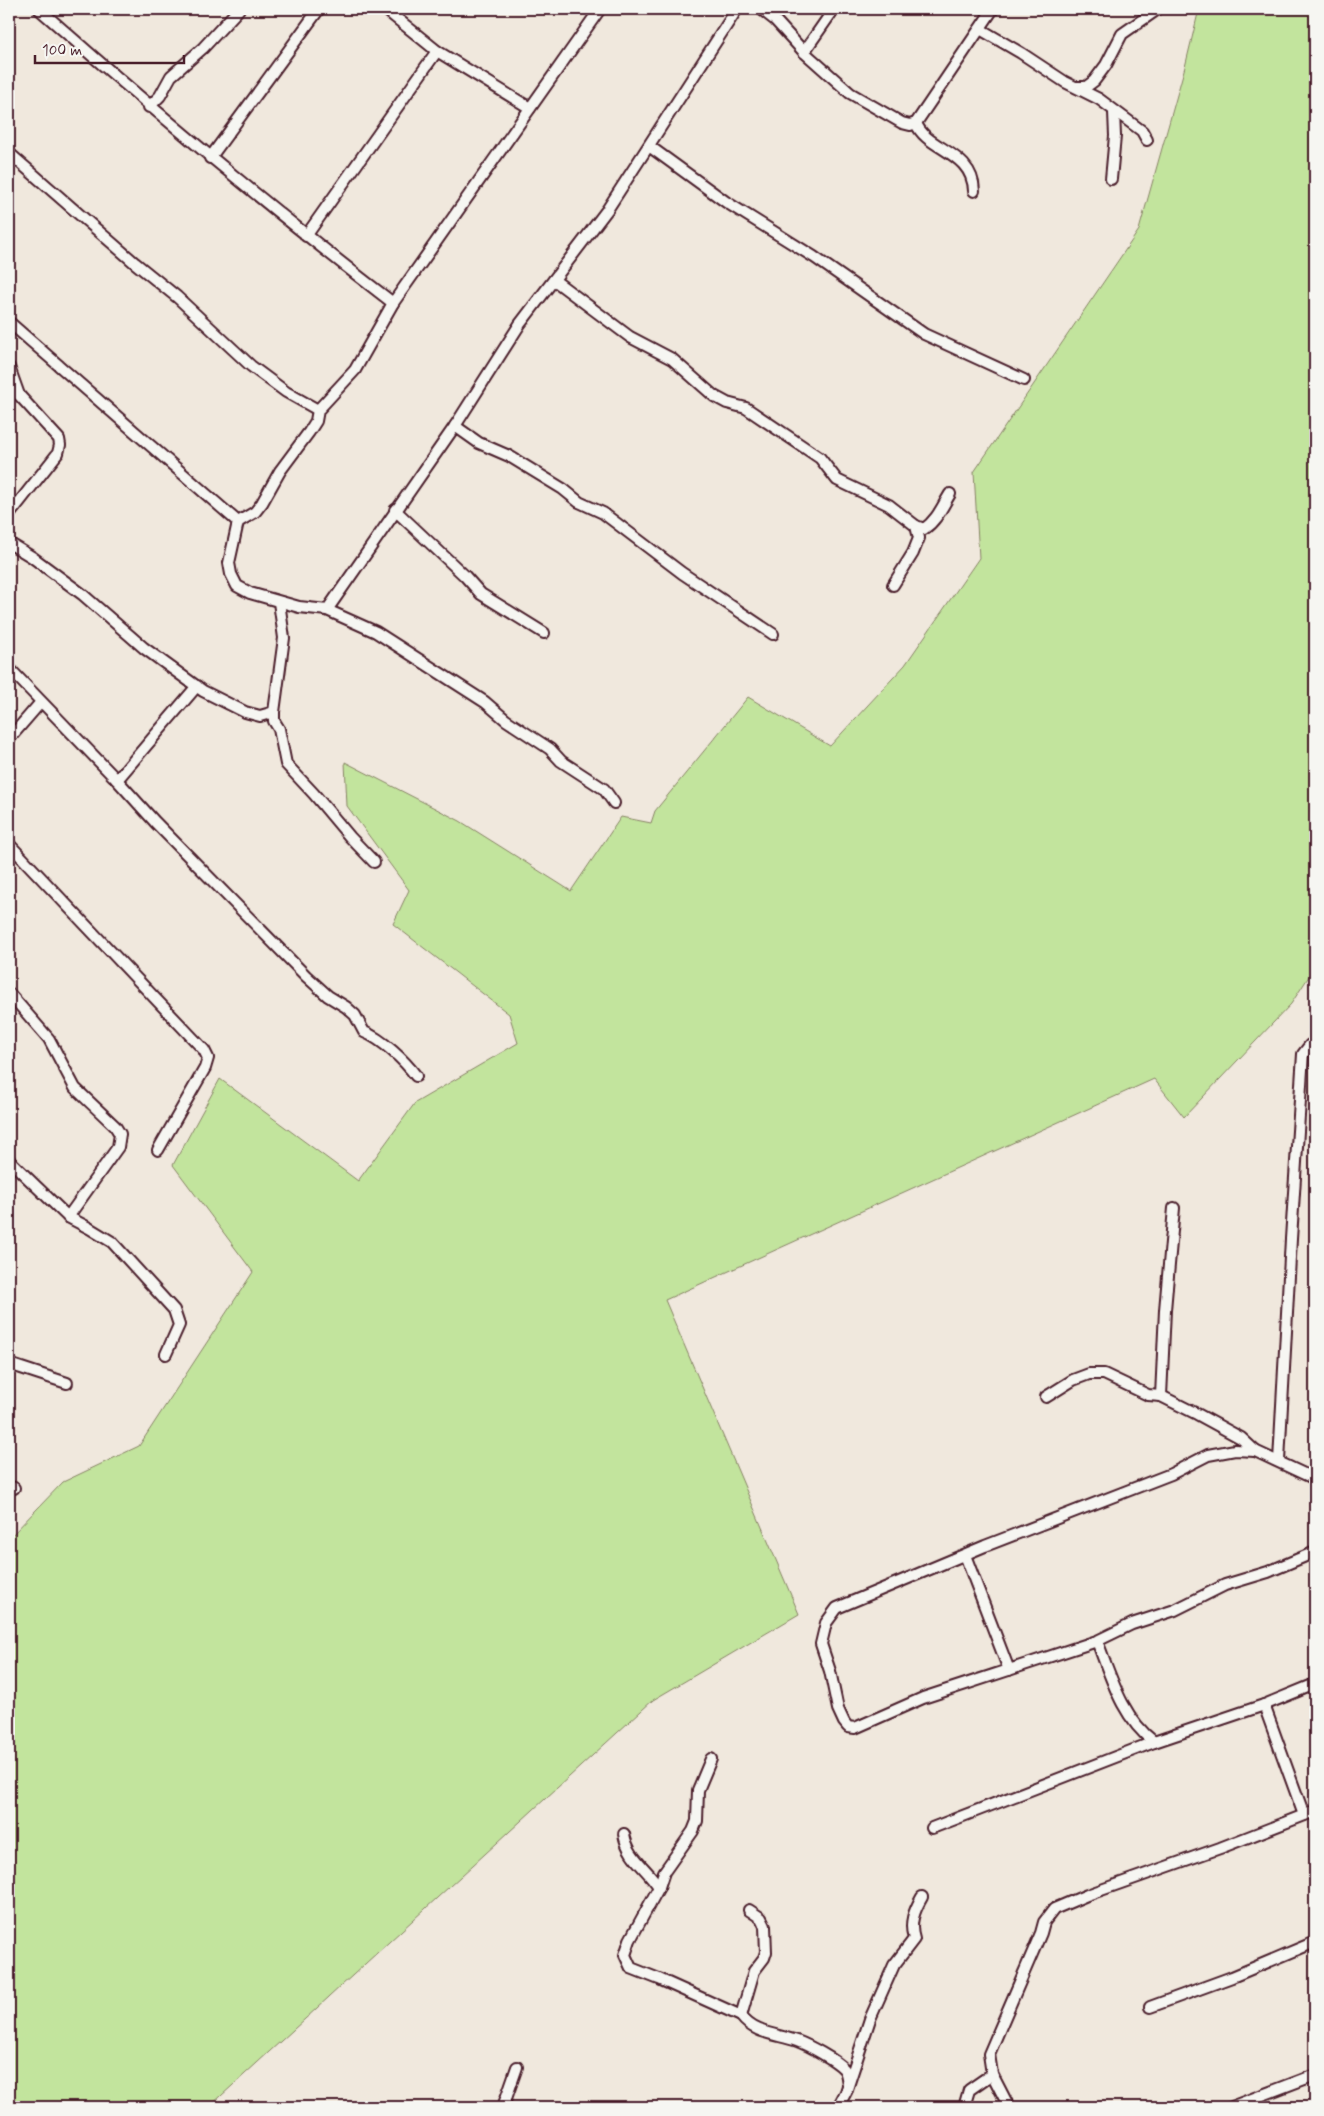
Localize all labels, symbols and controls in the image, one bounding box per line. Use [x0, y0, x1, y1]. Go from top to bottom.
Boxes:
scale bar [35, 32, 184, 64]
text: 100 m [42, 41, 82, 61]

